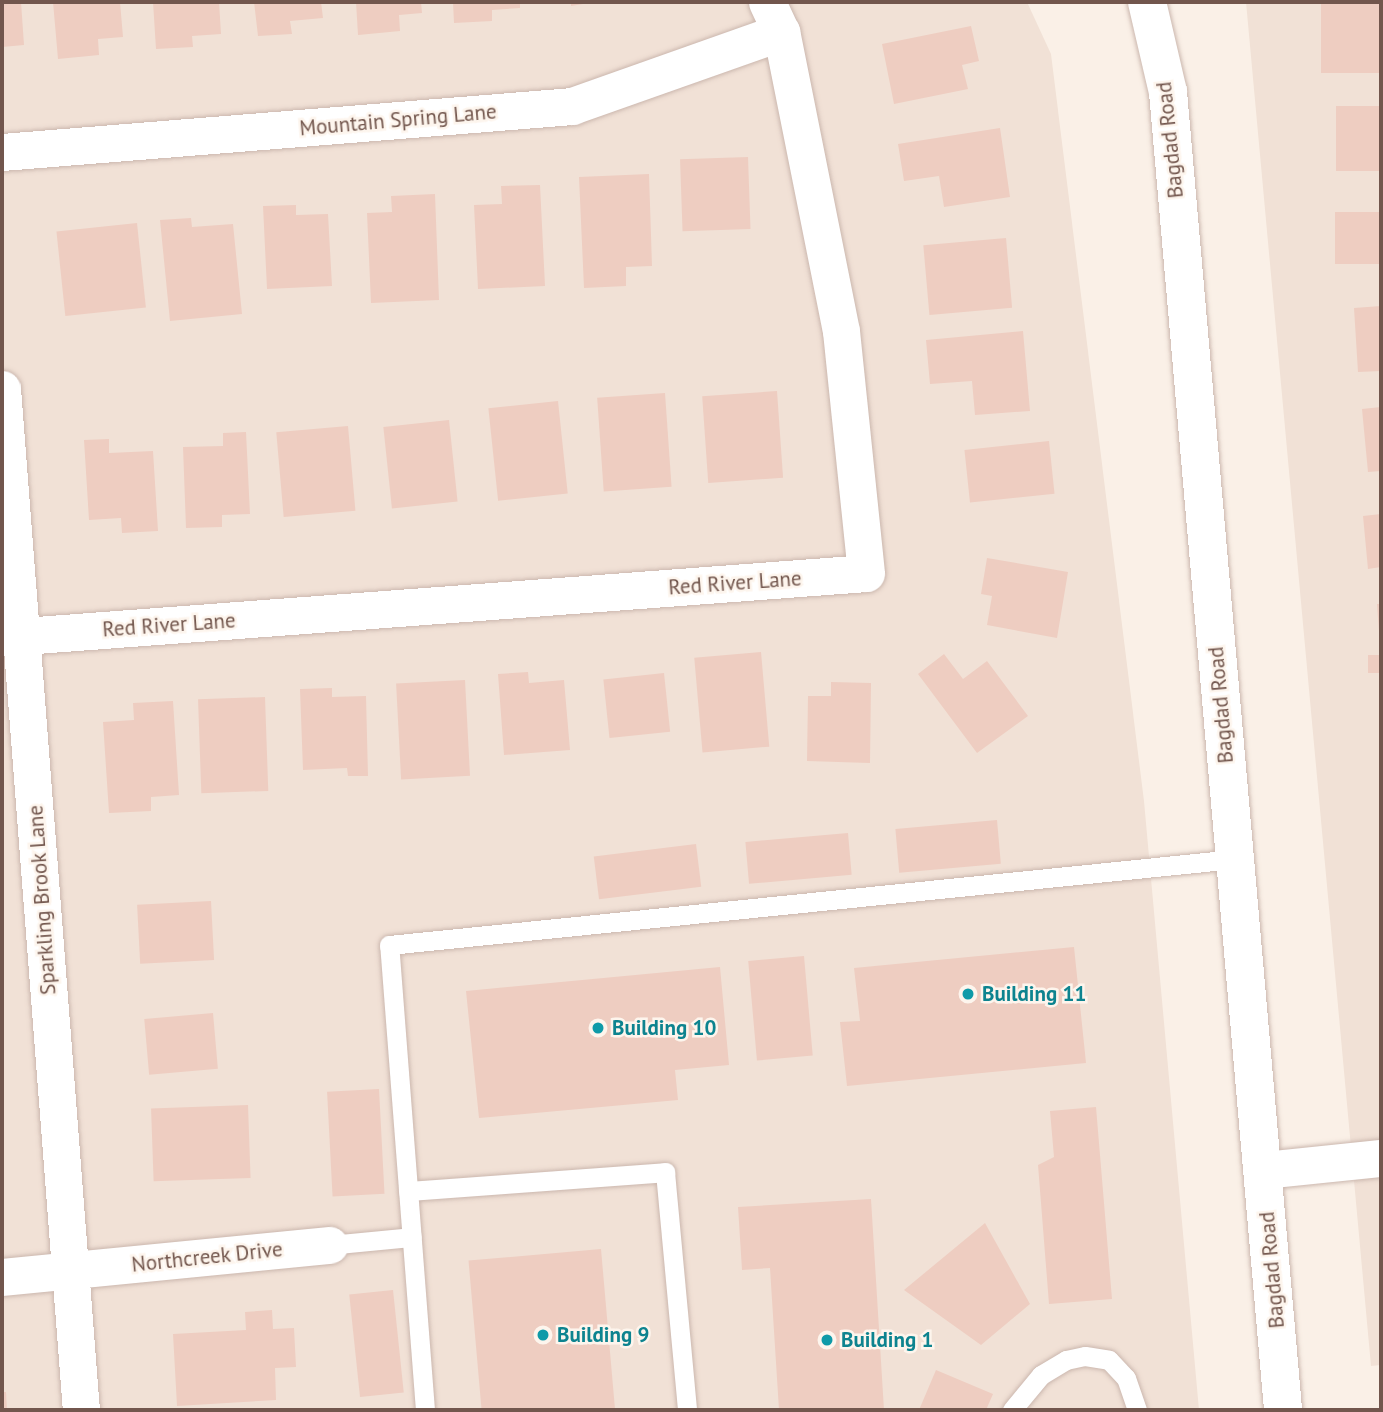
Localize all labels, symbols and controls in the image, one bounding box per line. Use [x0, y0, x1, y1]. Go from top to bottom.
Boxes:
street label: Bagdad Road [1151, 80, 1189, 200]
street label: Mountain Spring Lane [298, 99, 498, 141]
street label: Red River Lane [668, 566, 802, 600]
street label: Red River Lane [102, 608, 236, 642]
street label: Bagdad Road [1203, 646, 1239, 764]
street label: Sparkling Brook Lane [23, 804, 61, 996]
place label: Building 11 [982, 981, 1086, 1007]
marker: Building 11 [960, 986, 976, 1002]
place label: Building 10 [612, 1015, 716, 1041]
marker: Building 10 [590, 1020, 606, 1036]
street label: Bagdad Road [1254, 1211, 1290, 1329]
street label: Northcreek Drive [130, 1237, 284, 1277]
place label: Building 9 [557, 1322, 649, 1348]
marker: Building 9 [535, 1327, 551, 1343]
place label: Building 1 [841, 1327, 933, 1353]
marker: Building 1 [819, 1332, 835, 1348]

